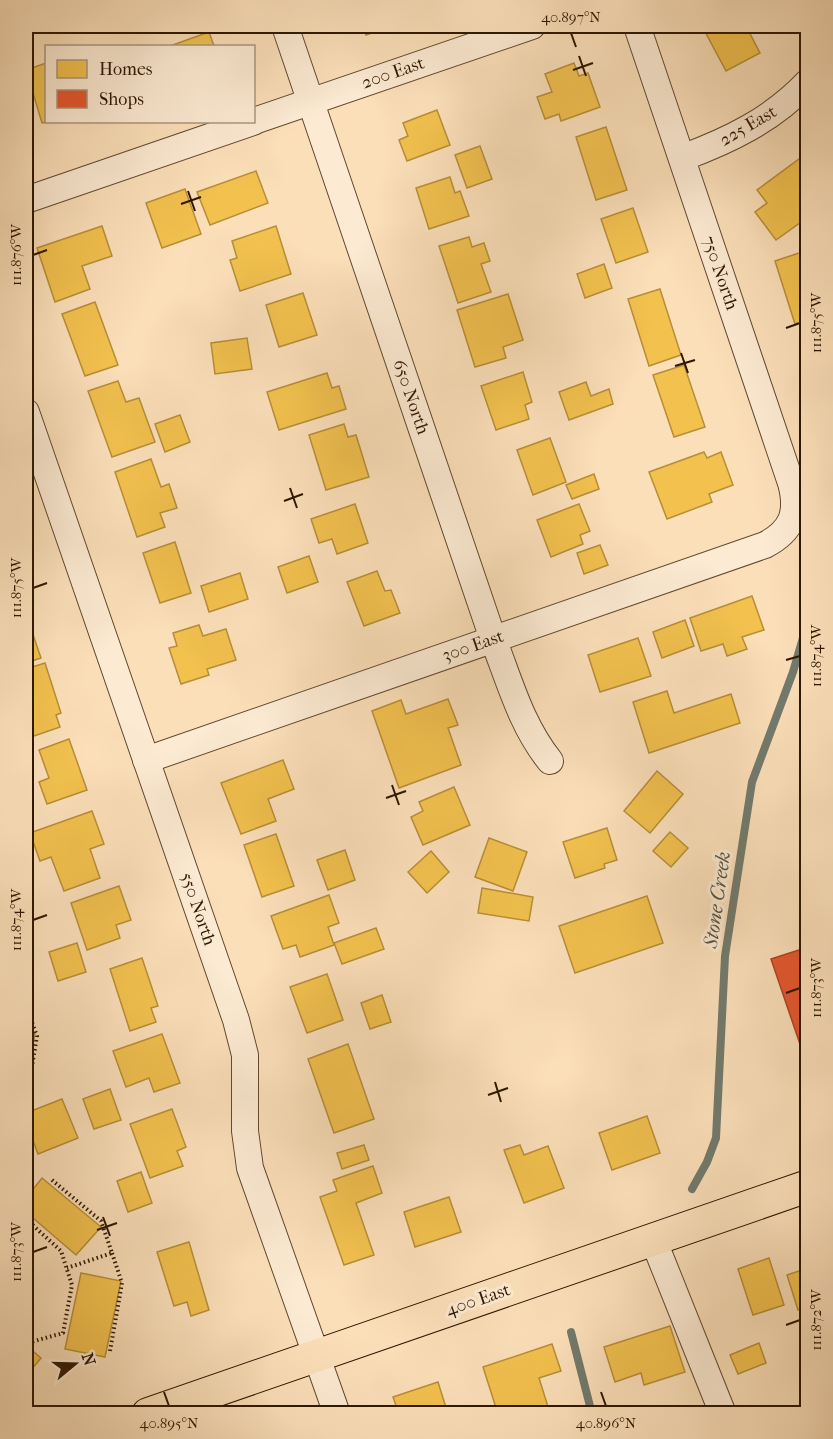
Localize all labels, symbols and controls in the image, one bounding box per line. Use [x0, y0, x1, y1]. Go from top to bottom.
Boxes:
text: 40.897°N [541, 8, 601, 26]
legend [45, 45, 255, 123]
street label: 200 East [359, 52, 428, 94]
text: Homes [99, 59, 153, 80]
text: Shops [99, 89, 144, 110]
street label: 225 East [716, 101, 781, 151]
text: 111.876°W [7, 223, 25, 286]
street label: 750 North [698, 233, 742, 313]
text: 111.875°W [807, 292, 825, 353]
street label: 650 North [388, 357, 434, 437]
text: 111.875°W [7, 557, 25, 618]
text: 111.874°W [807, 624, 825, 687]
street label: 300 East [440, 626, 507, 666]
water label: Stone Creek [699, 850, 735, 951]
street label: 550 North [176, 870, 220, 948]
text: 111.874°W [7, 888, 25, 951]
text: 111.873°W [807, 957, 825, 1018]
text: 111.873°W [7, 1221, 25, 1282]
street label: 400 East [443, 1279, 514, 1321]
text: 111.872°W [807, 1288, 825, 1351]
north arrow [45, 1334, 105, 1394]
text: N [78, 1350, 100, 1369]
text: 40.895°N [140, 1414, 199, 1432]
text: 40.896°N [576, 1414, 637, 1432]

